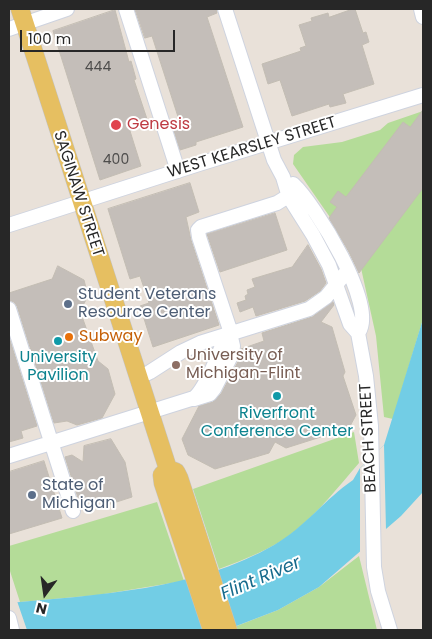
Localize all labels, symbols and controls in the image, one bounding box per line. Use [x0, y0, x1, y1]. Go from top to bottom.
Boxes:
scale bar [22, 20, 178, 52]
text: 100 m [28, 28, 71, 49]
house number: 444 [85, 59, 111, 75]
street label: WEST KEARSLEY STREET [165, 113, 339, 183]
place label: Genesis [127, 115, 190, 135]
marker: Genesis [109, 118, 123, 132]
street label: SAGINAW STREET [49, 129, 107, 259]
house number: 400 [103, 152, 129, 168]
place label: Student Veterans Resource Center [78, 285, 216, 323]
marker: Student Veterans Resource Center [62, 298, 74, 310]
place label: Subway [79, 327, 142, 347]
marker: Subway [63, 331, 75, 343]
marker: University Pavilion [52, 335, 64, 347]
place label: University of Michigan-Flint [186, 346, 300, 384]
place label: University Pavilion [20, 348, 96, 386]
marker: University of Michigan-Flint [170, 359, 182, 371]
street label: BEACH STREET [357, 383, 381, 493]
marker: Riverfront Conference Center [271, 390, 283, 402]
place label: Riverfront Conference Center [201, 404, 353, 442]
place label: State of Michigan [42, 476, 115, 514]
marker: State of Michigan [26, 489, 38, 501]
water label: Flint River [218, 553, 304, 605]
north arrow [20, 569, 70, 619]
text: N [34, 598, 49, 620]

